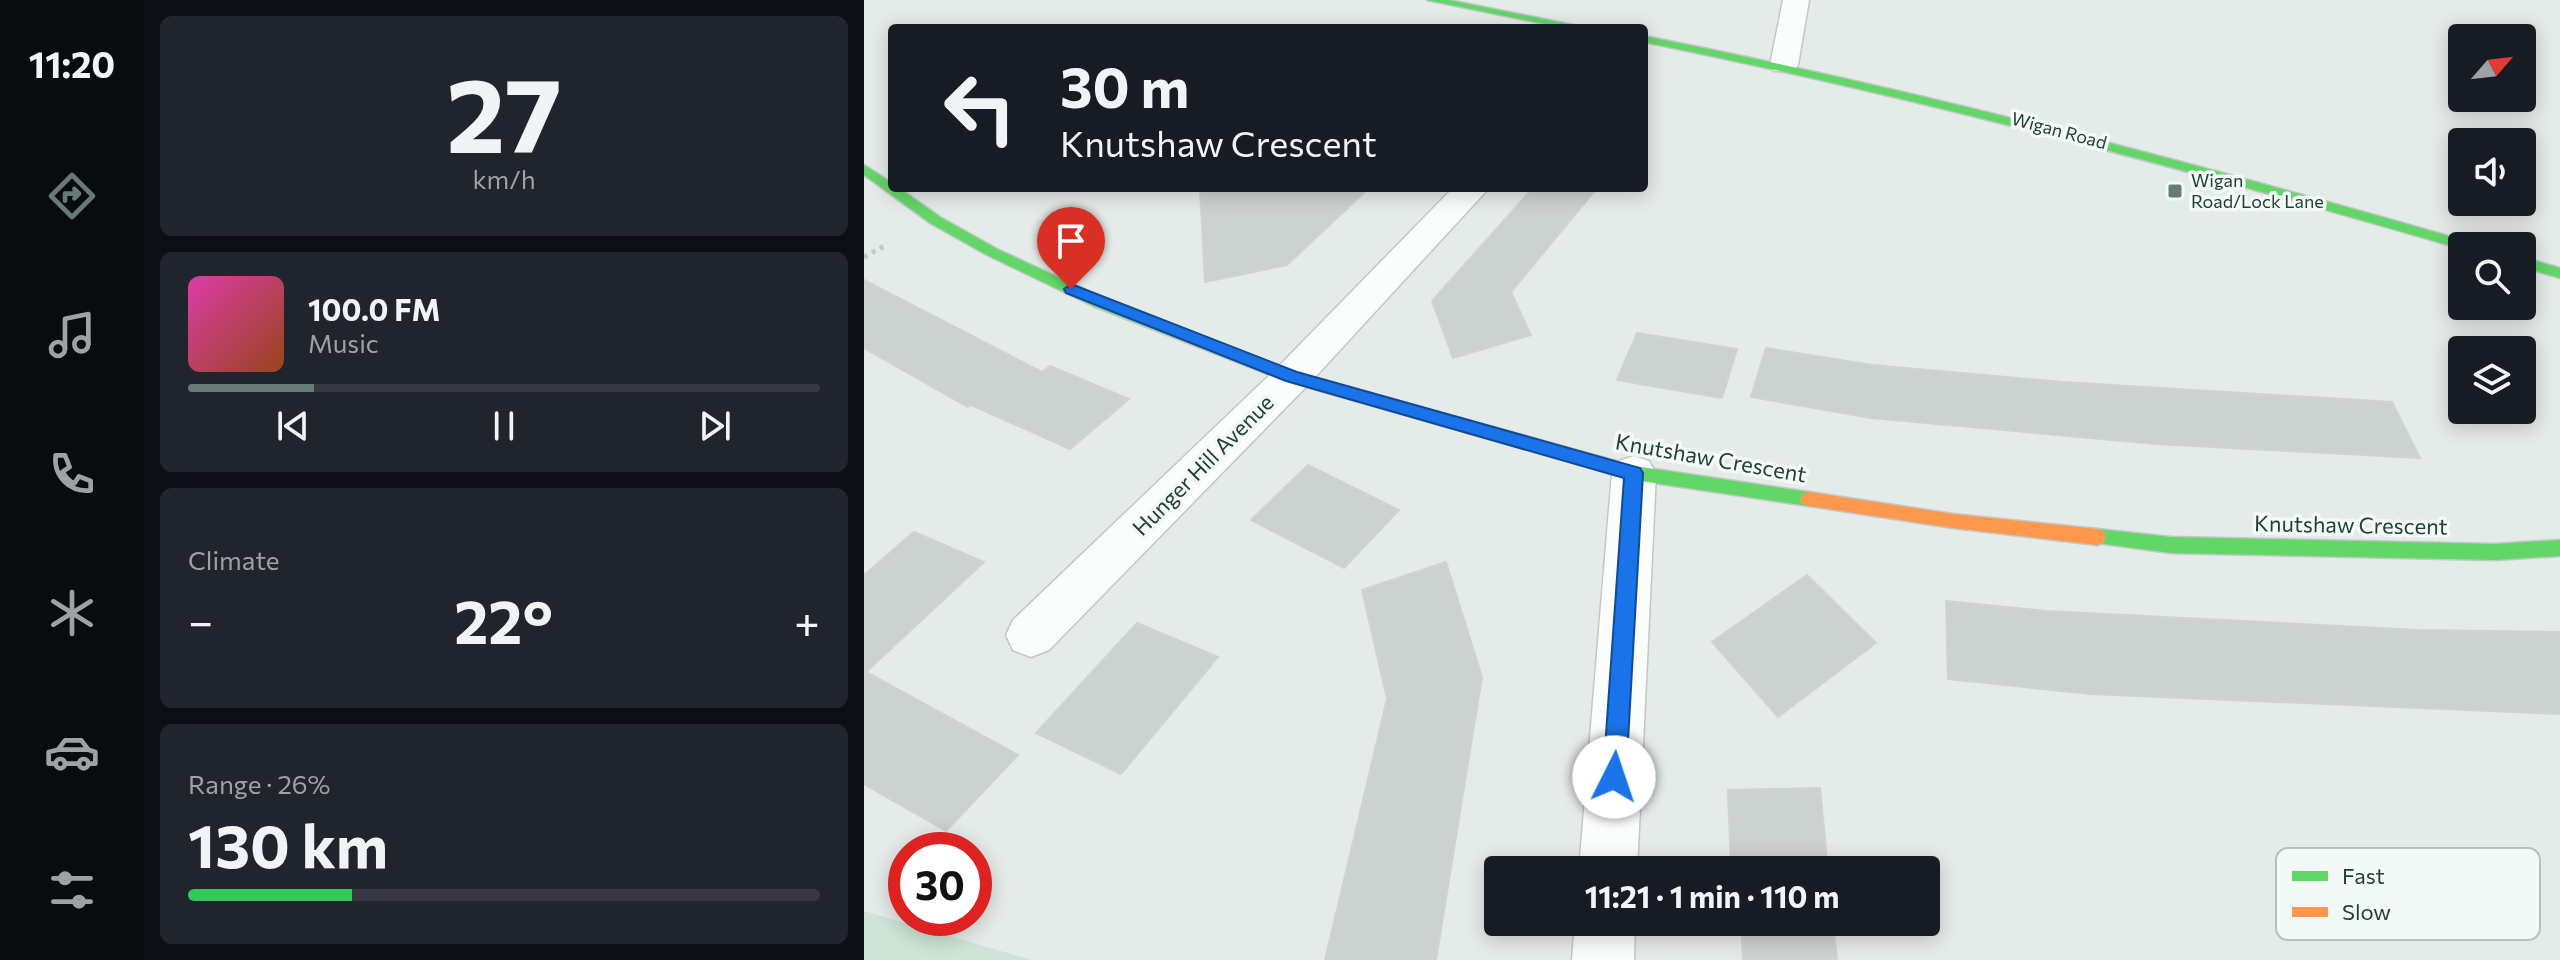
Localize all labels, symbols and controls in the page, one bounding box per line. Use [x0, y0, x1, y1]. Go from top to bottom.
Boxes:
north arrow [2448, 24, 2536, 112]
map controls [2448, 24, 2536, 424]
text: 11:20 [29, 41, 115, 85]
text: 27 [446, 47, 562, 174]
text: 30 m [1060, 51, 1189, 120]
icon: left [928, 56, 1032, 160]
street label: Wigan Road [2009, 107, 2109, 153]
text: Knutshaw Crescent [1060, 120, 1377, 164]
button: sound [2448, 128, 2536, 216]
text: km/h [472, 163, 536, 194]
icon: directions [44, 168, 100, 224]
place label: Wigan Road/Lock Lane [2191, 169, 2324, 212]
marker: Wigan Road/Lock Lane [2166, 182, 2184, 200]
pin [1037, 207, 1105, 289]
icon: arrive [1049, 219, 1093, 263]
button: search [2448, 232, 2536, 320]
text: 100.0 FM [308, 290, 440, 327]
icon: music [44, 307, 100, 363]
text: Music [308, 327, 379, 358]
button: layers [2448, 336, 2536, 424]
street label: Hunger Hill Avenue [1126, 388, 1279, 541]
icon: previous [271, 404, 315, 448]
icon: pause [482, 404, 526, 448]
icon: next [693, 404, 737, 448]
street label: Knutshaw Crescent [1613, 427, 1809, 488]
icon: phone [44, 446, 100, 502]
street label: Knutshaw Crescent [2254, 509, 2448, 540]
text: Climate [188, 544, 280, 575]
text: 22° [454, 583, 553, 656]
icon: climate [44, 585, 100, 641]
text: − [188, 593, 213, 647]
text: + [794, 593, 820, 647]
icon: car [44, 724, 100, 780]
position arrow [1572, 735, 1656, 819]
text: Range · 26% [188, 768, 331, 799]
text: 130 km [188, 807, 388, 880]
speed limit sign: 30 [888, 832, 992, 936]
legend [2276, 848, 2540, 940]
icon: filters [44, 862, 100, 918]
text: Fast [2342, 862, 2385, 889]
text: 11:21 · 1 min · 110 m [1585, 877, 1839, 914]
text: Slow [2342, 898, 2391, 925]

